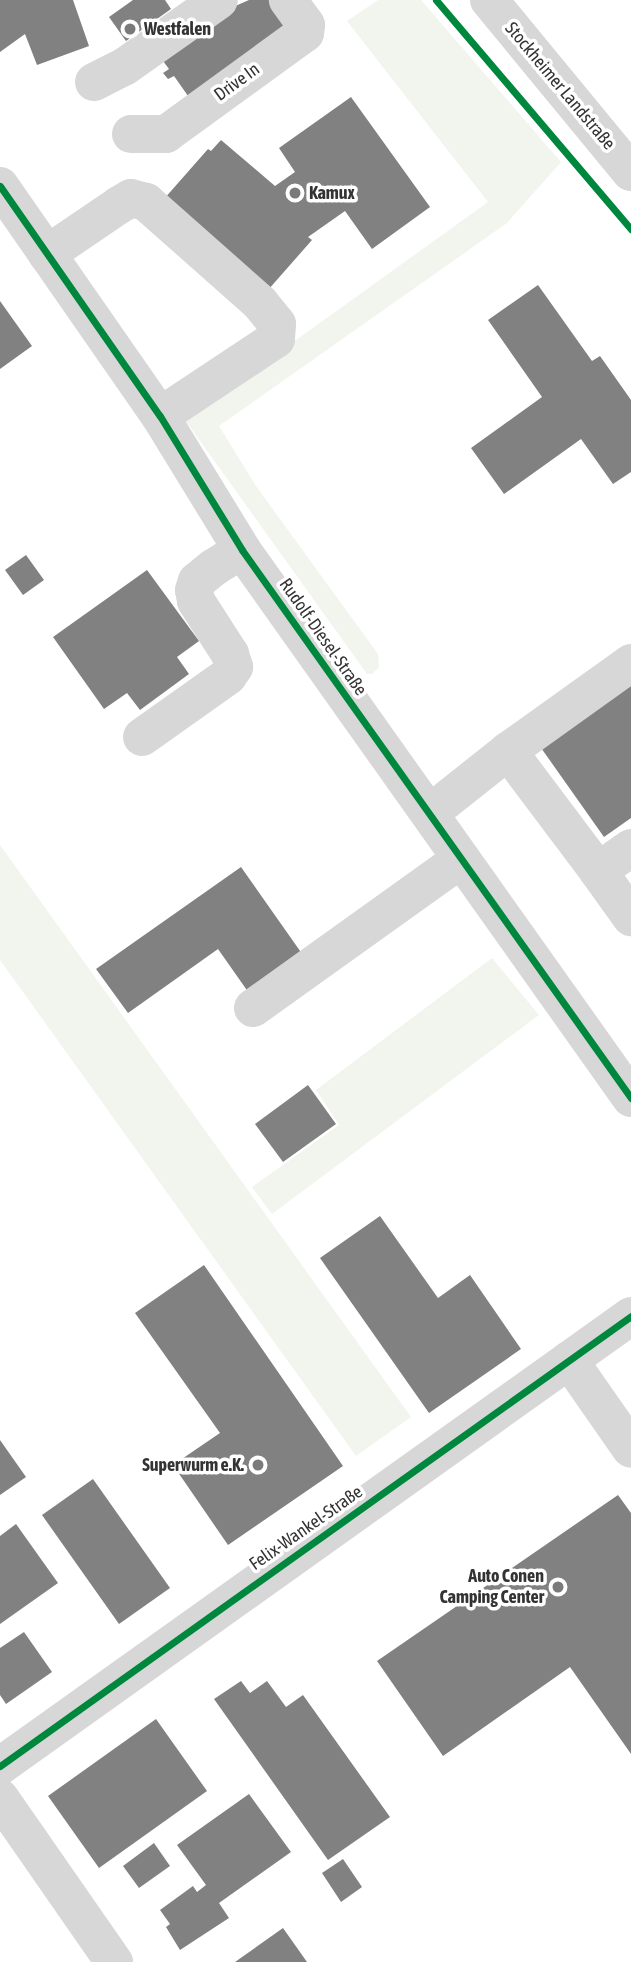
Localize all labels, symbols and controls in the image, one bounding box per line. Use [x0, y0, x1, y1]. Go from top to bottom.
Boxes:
place label: Westfalen [144, 18, 211, 40]
street label: Stockheimer Landstraße [500, 18, 620, 154]
marker: Westfalen [122, 21, 138, 37]
street label: Drive In [210, 58, 264, 106]
place label: Kamux [309, 182, 355, 204]
marker: Kamux [287, 185, 303, 201]
street label: Rudolf-Diesel-Straße [275, 574, 371, 700]
place label: Superwurm e.K. [142, 1454, 244, 1476]
marker: Superwurm e.K. [250, 1457, 266, 1473]
street label: Felix-Wankel-Straße [245, 1481, 367, 1575]
place label: Auto Conen Camping Center [439, 1566, 544, 1608]
marker: Auto Conen Camping Center [550, 1579, 566, 1595]

